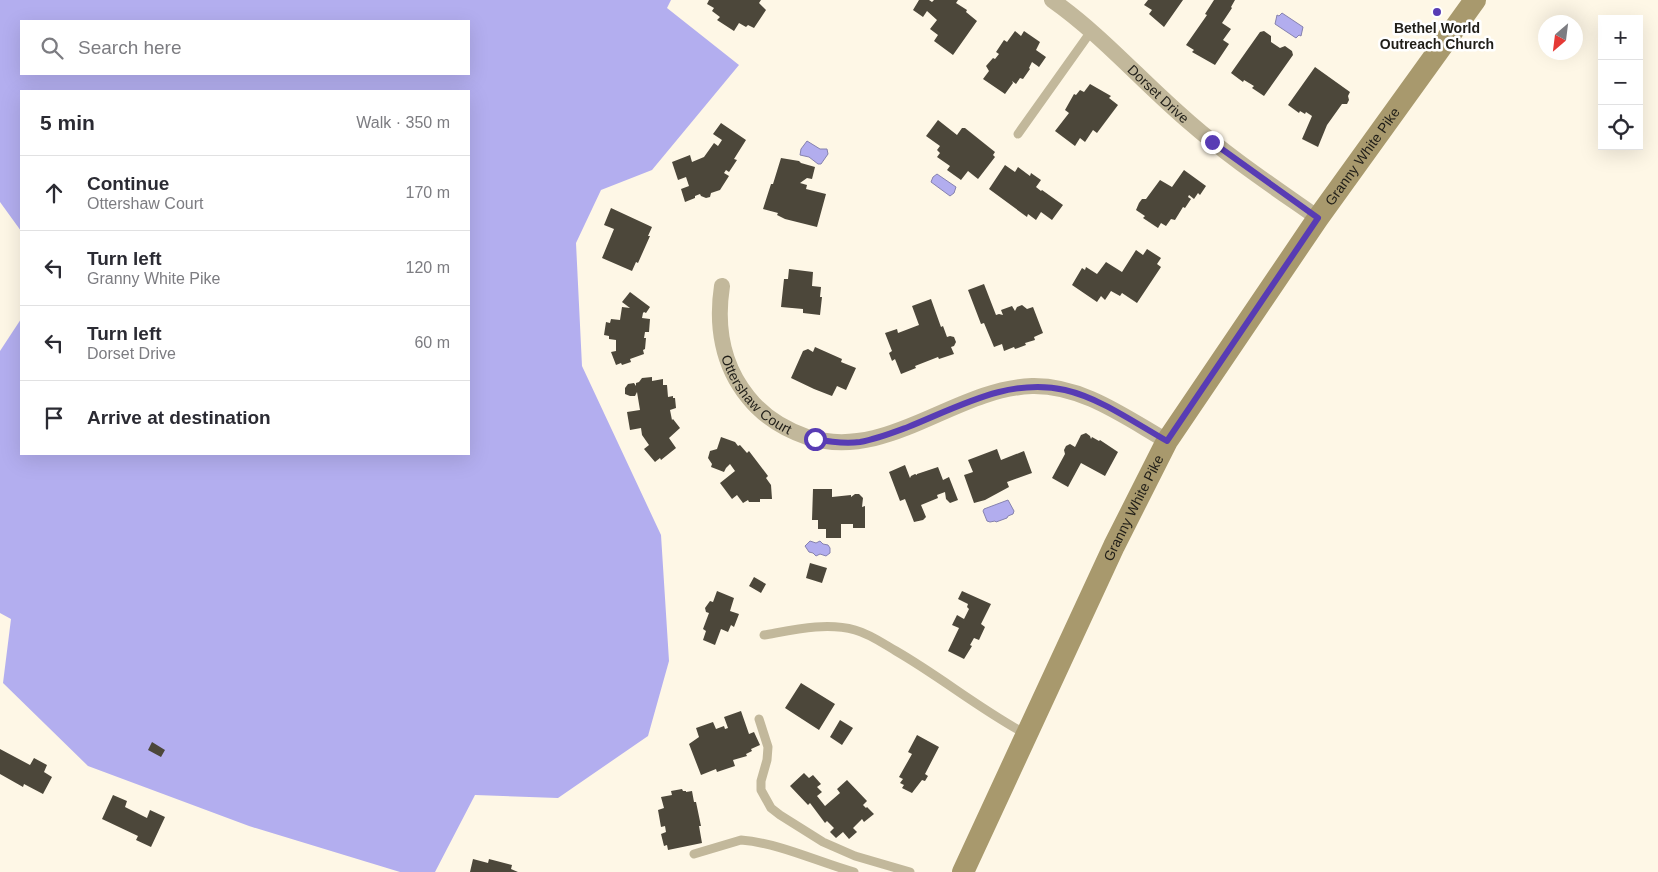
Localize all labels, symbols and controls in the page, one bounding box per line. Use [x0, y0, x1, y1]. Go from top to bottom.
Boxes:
marker: Bethel World Outreach Church [1431, 6, 1443, 18]
north arrow [1538, 15, 1583, 60]
map controls [1598, 15, 1643, 150]
button: + [1598, 15, 1643, 60]
search box [20, 20, 470, 75]
place label: Bethel World Outreach Church [1380, 20, 1494, 52]
icon: search [38, 34, 66, 62]
text: Search here [78, 37, 182, 58]
button: − [1598, 60, 1643, 105]
street label: Dorset Drive [1124, 61, 1192, 126]
street label: Granny White Pike [1322, 104, 1403, 209]
button: locate [1598, 105, 1643, 150]
text: 5 min [40, 111, 95, 134]
text: Walk · 350 m [356, 114, 450, 131]
route end [1201, 131, 1224, 154]
text: Continue [87, 173, 169, 194]
icon: ahead [40, 179, 68, 207]
text: 170 m [406, 184, 450, 201]
text: Ottershaw Court [87, 195, 203, 212]
text: Turn left [87, 248, 162, 269]
icon: left [40, 254, 68, 282]
text: 120 m [406, 259, 450, 276]
text: Granny White Pike [87, 270, 220, 287]
text: Turn left [87, 323, 162, 344]
icon: left [40, 329, 68, 357]
text: 60 m [414, 334, 450, 351]
text: Dorset Drive [87, 345, 176, 362]
street label: Ottershaw Court [718, 353, 794, 438]
icon: arrive [40, 404, 68, 432]
text: Arrive at destination [87, 407, 271, 428]
route start [804, 428, 827, 451]
street label: Granny White Pike [1100, 452, 1167, 564]

